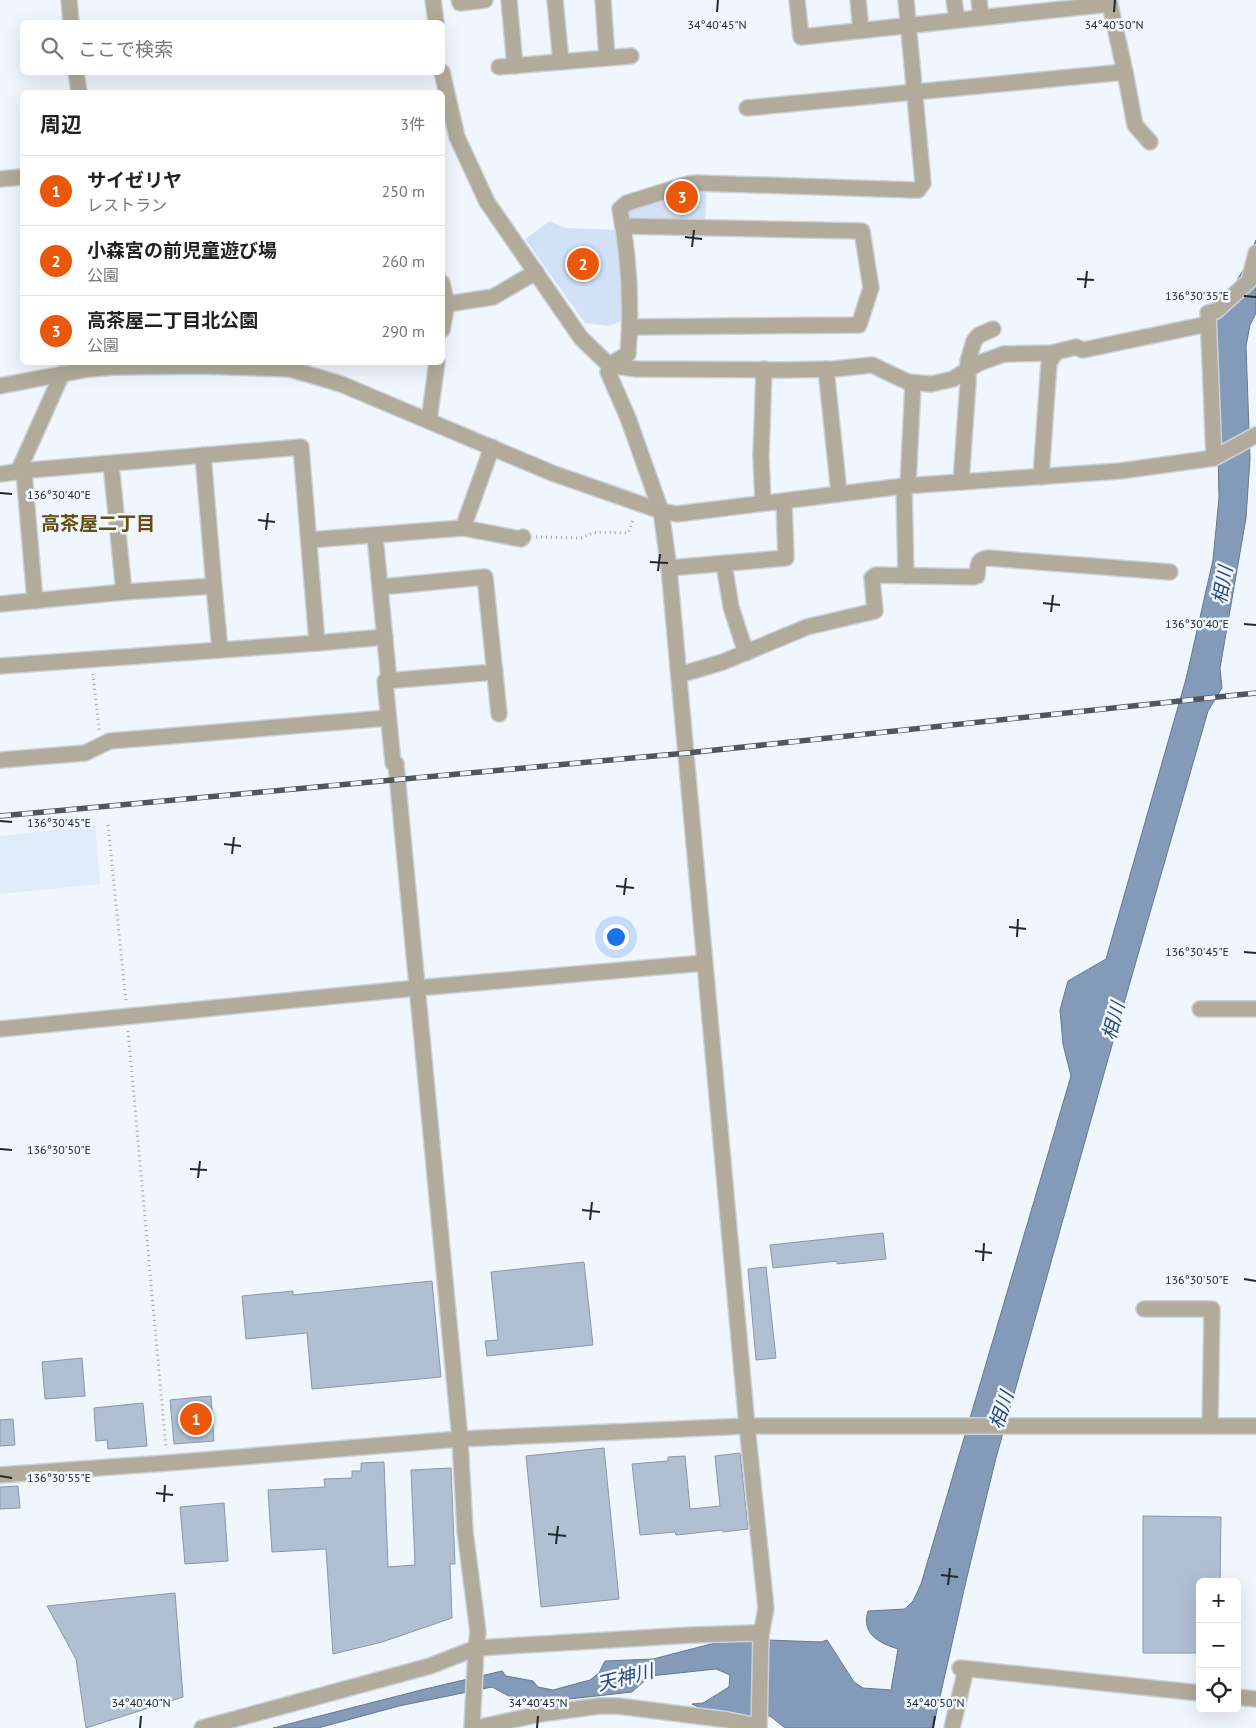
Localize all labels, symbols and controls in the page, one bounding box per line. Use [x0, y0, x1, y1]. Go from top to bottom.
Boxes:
text: 34°40'45"N [687, 17, 747, 32]
text: 34°40'50"N [1084, 17, 1144, 32]
search box [20, 20, 445, 75]
icon: search [38, 34, 66, 62]
text: ここで検索 [78, 37, 173, 61]
text: 周辺 [40, 111, 82, 138]
text: 3件 [400, 114, 425, 134]
text: サイゼリヤ [87, 168, 182, 192]
pin: 3 [666, 178, 698, 216]
text: 1 [51, 181, 61, 201]
text: 250 m [382, 181, 425, 201]
text: レストラン [87, 195, 167, 215]
text: 小森宮の前児童遊び場 [87, 238, 277, 262]
pin: 2 [567, 245, 599, 283]
text: 2 [51, 251, 61, 271]
text: 260 m [382, 251, 425, 271]
text: 公園 [87, 265, 119, 285]
text: 136°30'35"E [1165, 288, 1229, 303]
text: 高茶屋二丁目北公園 [87, 308, 258, 332]
text: 3 [51, 321, 61, 341]
text: 290 m [382, 321, 425, 341]
text: 公園 [87, 335, 119, 355]
text: 136°30'40"E [27, 487, 91, 502]
district label: 高茶屋二丁目 [41, 511, 155, 535]
water label: 相川 [1207, 562, 1237, 606]
text: 136°30'40"E [1165, 616, 1229, 631]
text: 136°30'45"E [27, 815, 91, 830]
your location [603, 924, 629, 950]
text: 136°30'45"E [1165, 944, 1229, 959]
water label: 相川 [1096, 998, 1130, 1042]
text: 136°30'50"E [27, 1142, 91, 1157]
text: 136°30'50"E [1165, 1272, 1229, 1287]
water label: 相川 [983, 1386, 1019, 1432]
pin: 1 [180, 1400, 212, 1438]
text: 136°30'55"E [27, 1470, 91, 1485]
map controls [1196, 1578, 1241, 1713]
button: + [1196, 1578, 1241, 1623]
button: − [1196, 1623, 1241, 1668]
water label: 天神川 [594, 1658, 657, 1696]
button: locate [1196, 1668, 1241, 1713]
text: 34°40'40"N [111, 1695, 171, 1710]
text: 34°40'45"N [508, 1695, 568, 1710]
text: 34°40'50"N [905, 1695, 965, 1710]

